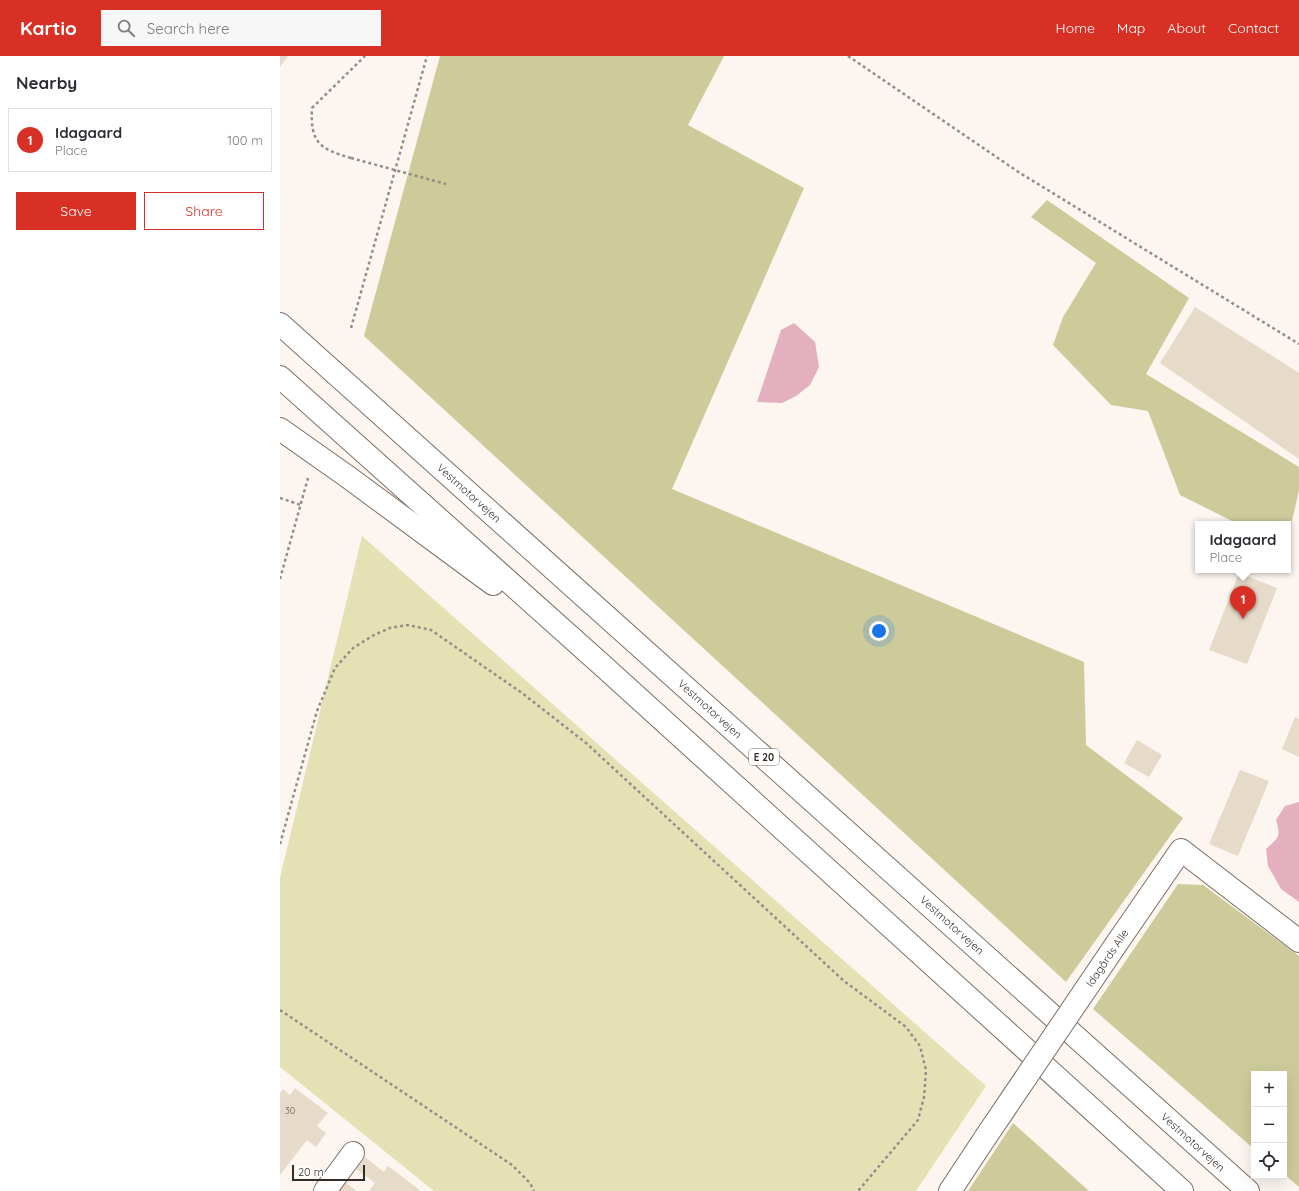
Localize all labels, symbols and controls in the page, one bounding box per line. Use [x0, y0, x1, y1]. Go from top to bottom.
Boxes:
search box [101, 10, 381, 46]
text: Kartio [20, 16, 77, 40]
icon: search [115, 17, 137, 39]
text: Search here [147, 19, 230, 38]
text: Home [1056, 19, 1095, 37]
text: Map [1117, 19, 1145, 37]
text: About [1167, 19, 1206, 37]
text: Contact [1228, 19, 1279, 37]
text: Nearby [16, 72, 77, 93]
text: Idagaard [55, 123, 122, 142]
text: 1 [27, 132, 33, 148]
text: 100 m [227, 132, 263, 148]
text: Place [55, 142, 88, 158]
button: Save [16, 192, 136, 230]
button: Share [144, 192, 264, 230]
street label: Vestmotorvejen [434, 461, 504, 525]
popup [1195, 521, 1291, 573]
text: Idagaard [1209, 530, 1277, 549]
text: Place [1209, 549, 1242, 565]
pin: 1 [1230, 586, 1256, 619]
your location [869, 621, 889, 641]
street label: Vestmotorvejen [675, 677, 745, 741]
road number: E 20 [749, 749, 779, 765]
street label: Vestmotorvejen [917, 893, 987, 957]
street label: Idagårds Alle [1083, 926, 1131, 990]
map controls [1251, 1071, 1287, 1179]
button: + [1251, 1071, 1287, 1107]
house number: 30 [285, 1105, 295, 1116]
button: − [1251, 1107, 1287, 1143]
street label: Vestmotorvejen [1158, 1110, 1228, 1174]
button: locate [1251, 1143, 1287, 1179]
scale bar [292, 1163, 365, 1182]
text: 20 m [298, 1165, 324, 1179]

